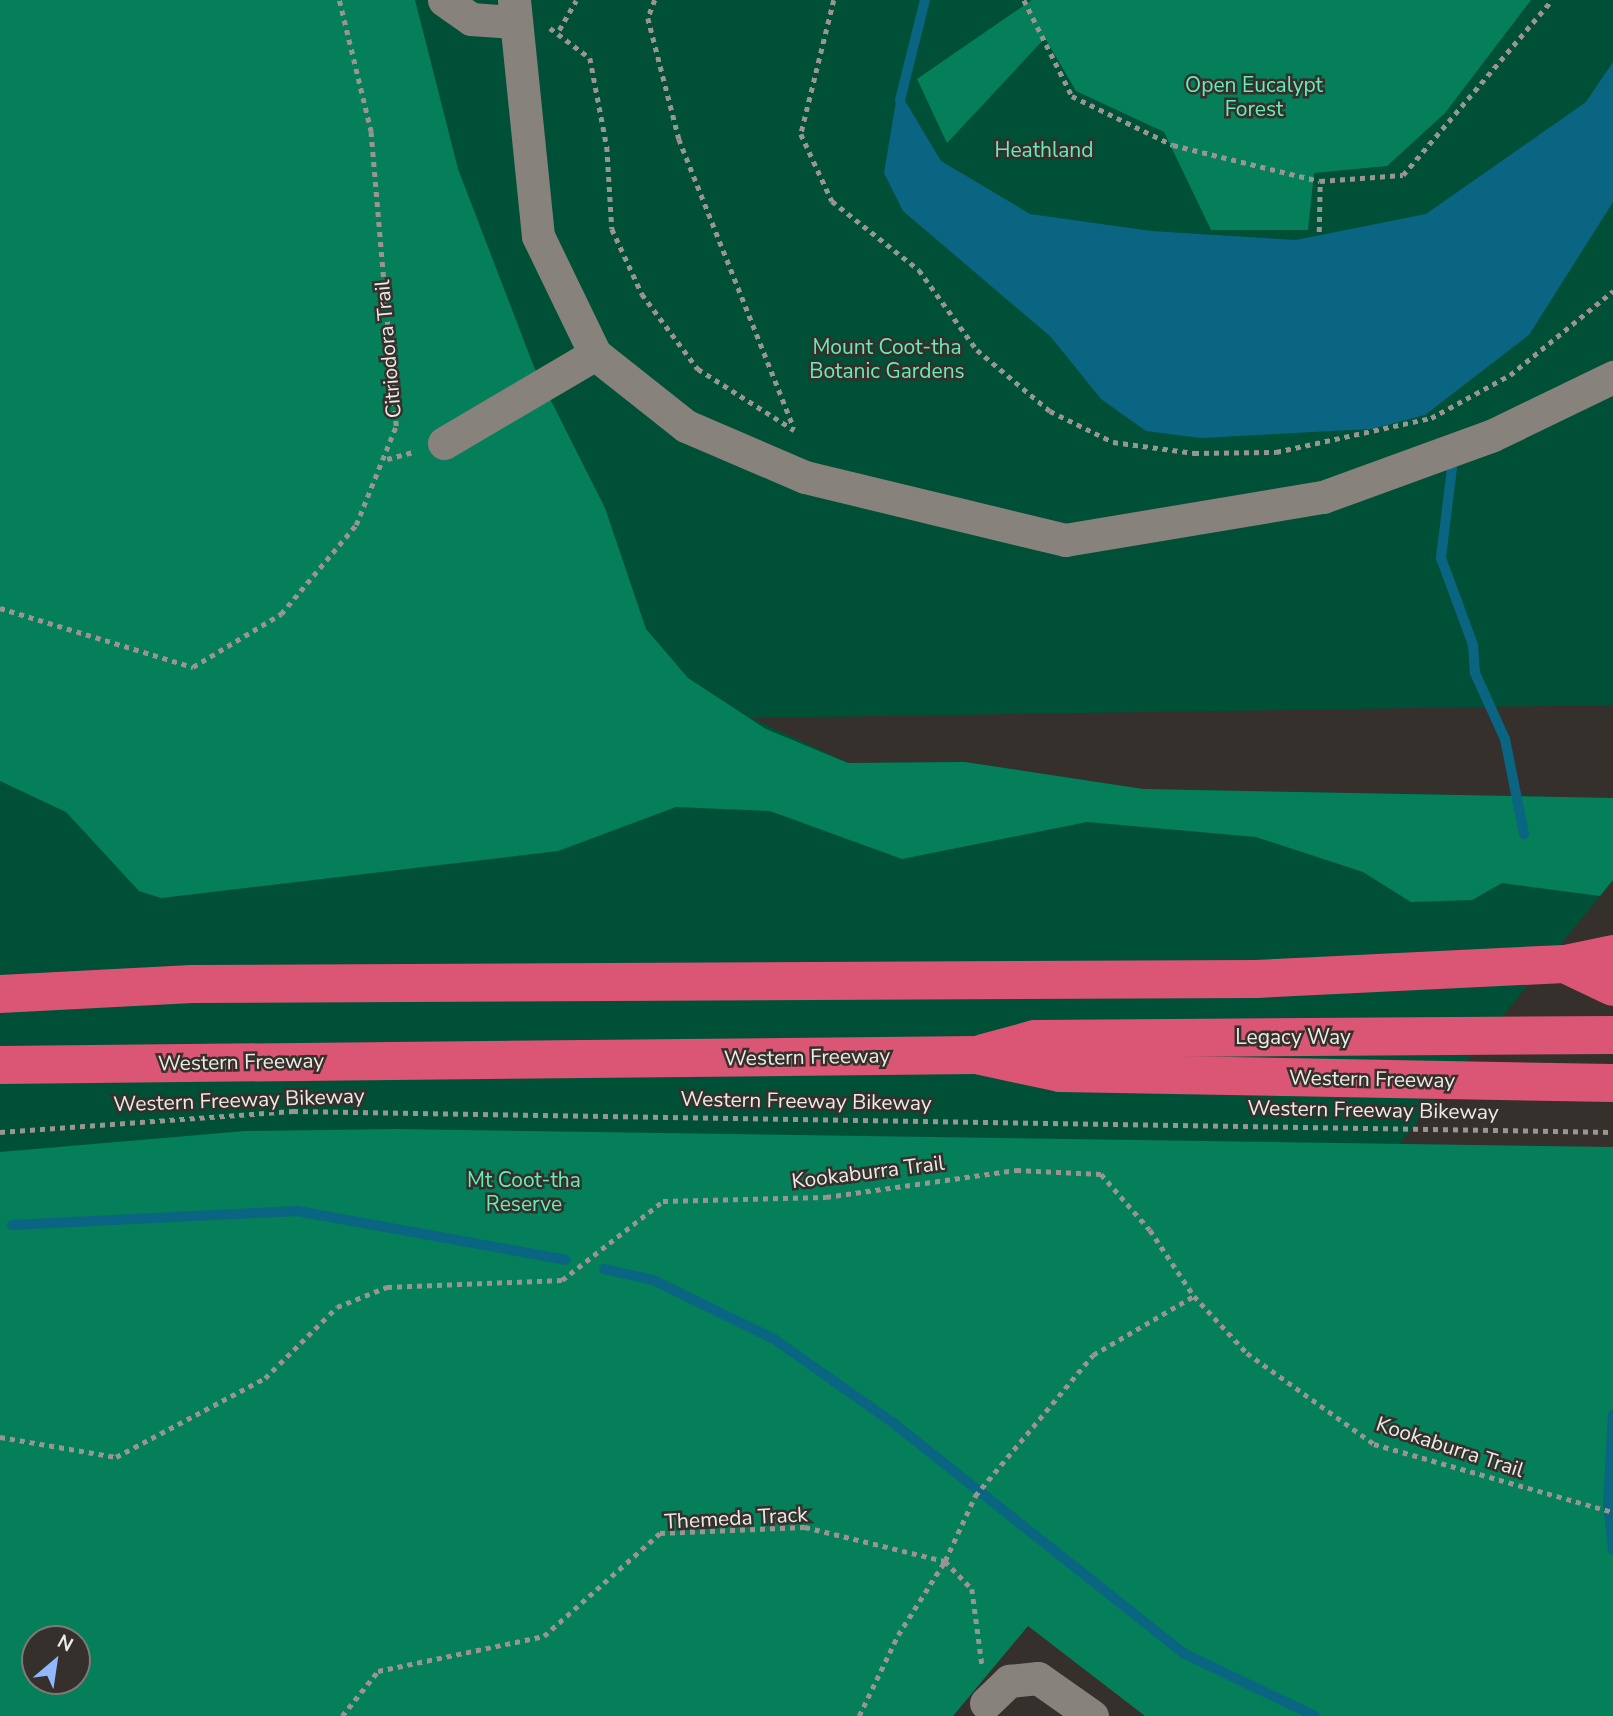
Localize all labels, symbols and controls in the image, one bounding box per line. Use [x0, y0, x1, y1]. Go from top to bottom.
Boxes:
park label: Open Eucalypt Forest [1185, 72, 1323, 122]
park label: Heathland [994, 137, 1094, 163]
street label: Citriodora Trail [369, 279, 407, 419]
park label: Mount Coot-tha Botanic Gardens [809, 334, 965, 384]
street label: Legacy Way [1235, 1024, 1351, 1050]
street label: Western Freeway [724, 1043, 890, 1071]
street label: Western Freeway [158, 1048, 324, 1076]
street label: Western Freeway [1289, 1065, 1455, 1093]
street label: Western Freeway Bikeway [113, 1083, 365, 1117]
street label: Western Freeway Bikeway [680, 1086, 932, 1116]
street label: Western Freeway Bikeway [1247, 1095, 1499, 1125]
street label: Kookaburra Trail [790, 1150, 946, 1194]
park label: Mt Coot-tha Reserve [467, 1167, 581, 1217]
street label: Kookaburra Trail [1373, 1411, 1527, 1483]
street label: Themeda Track [664, 1502, 808, 1534]
north arrow [21, 1625, 91, 1695]
text: N [53, 1629, 78, 1658]

